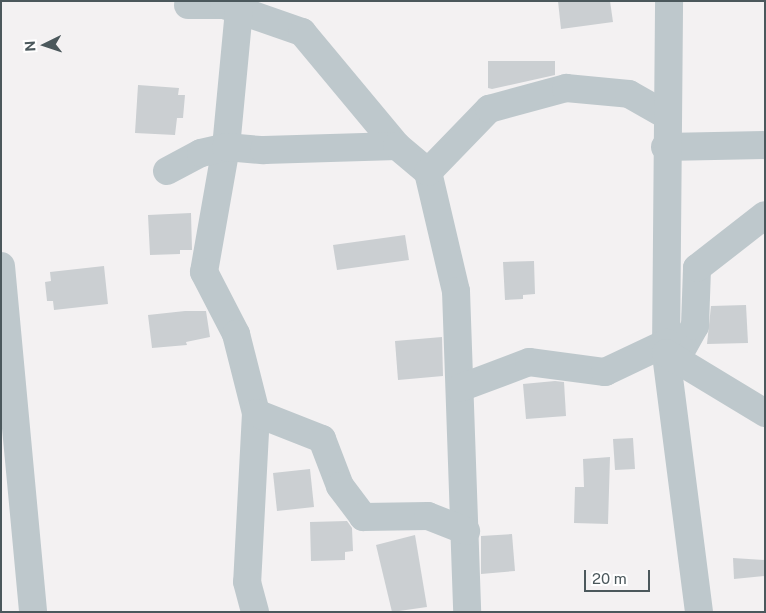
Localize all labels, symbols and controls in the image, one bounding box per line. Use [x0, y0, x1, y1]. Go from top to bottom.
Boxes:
north arrow [20, 20, 70, 70]
text: N [22, 40, 38, 52]
scale bar [586, 560, 652, 592]
text: 20 m [592, 570, 627, 587]

